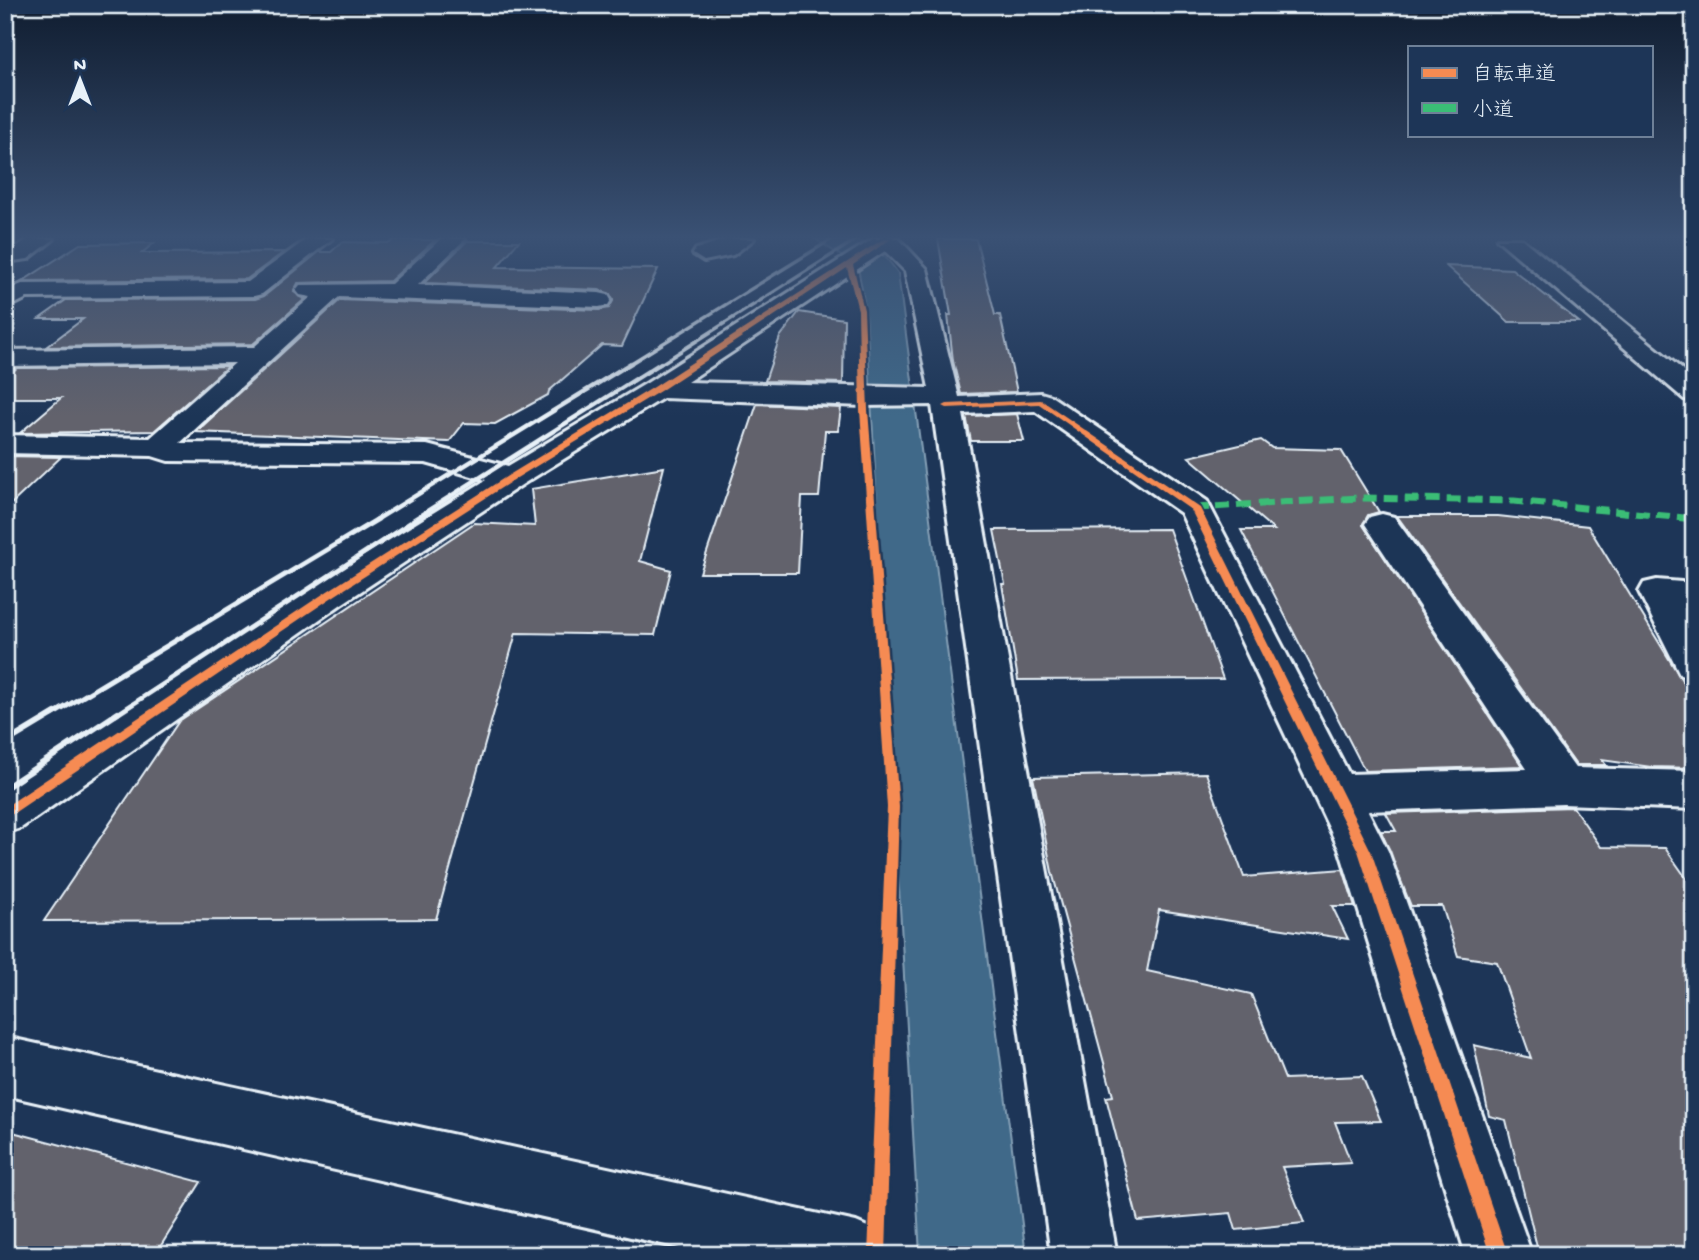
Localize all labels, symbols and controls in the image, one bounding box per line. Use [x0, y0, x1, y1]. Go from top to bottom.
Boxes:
north arrow [46, 46, 116, 116]
legend [1408, 46, 1654, 136]
text: N [74, 55, 86, 78]
text: 自転車道 [1472, 62, 1556, 89]
text: 小道 [1472, 99, 1514, 125]

